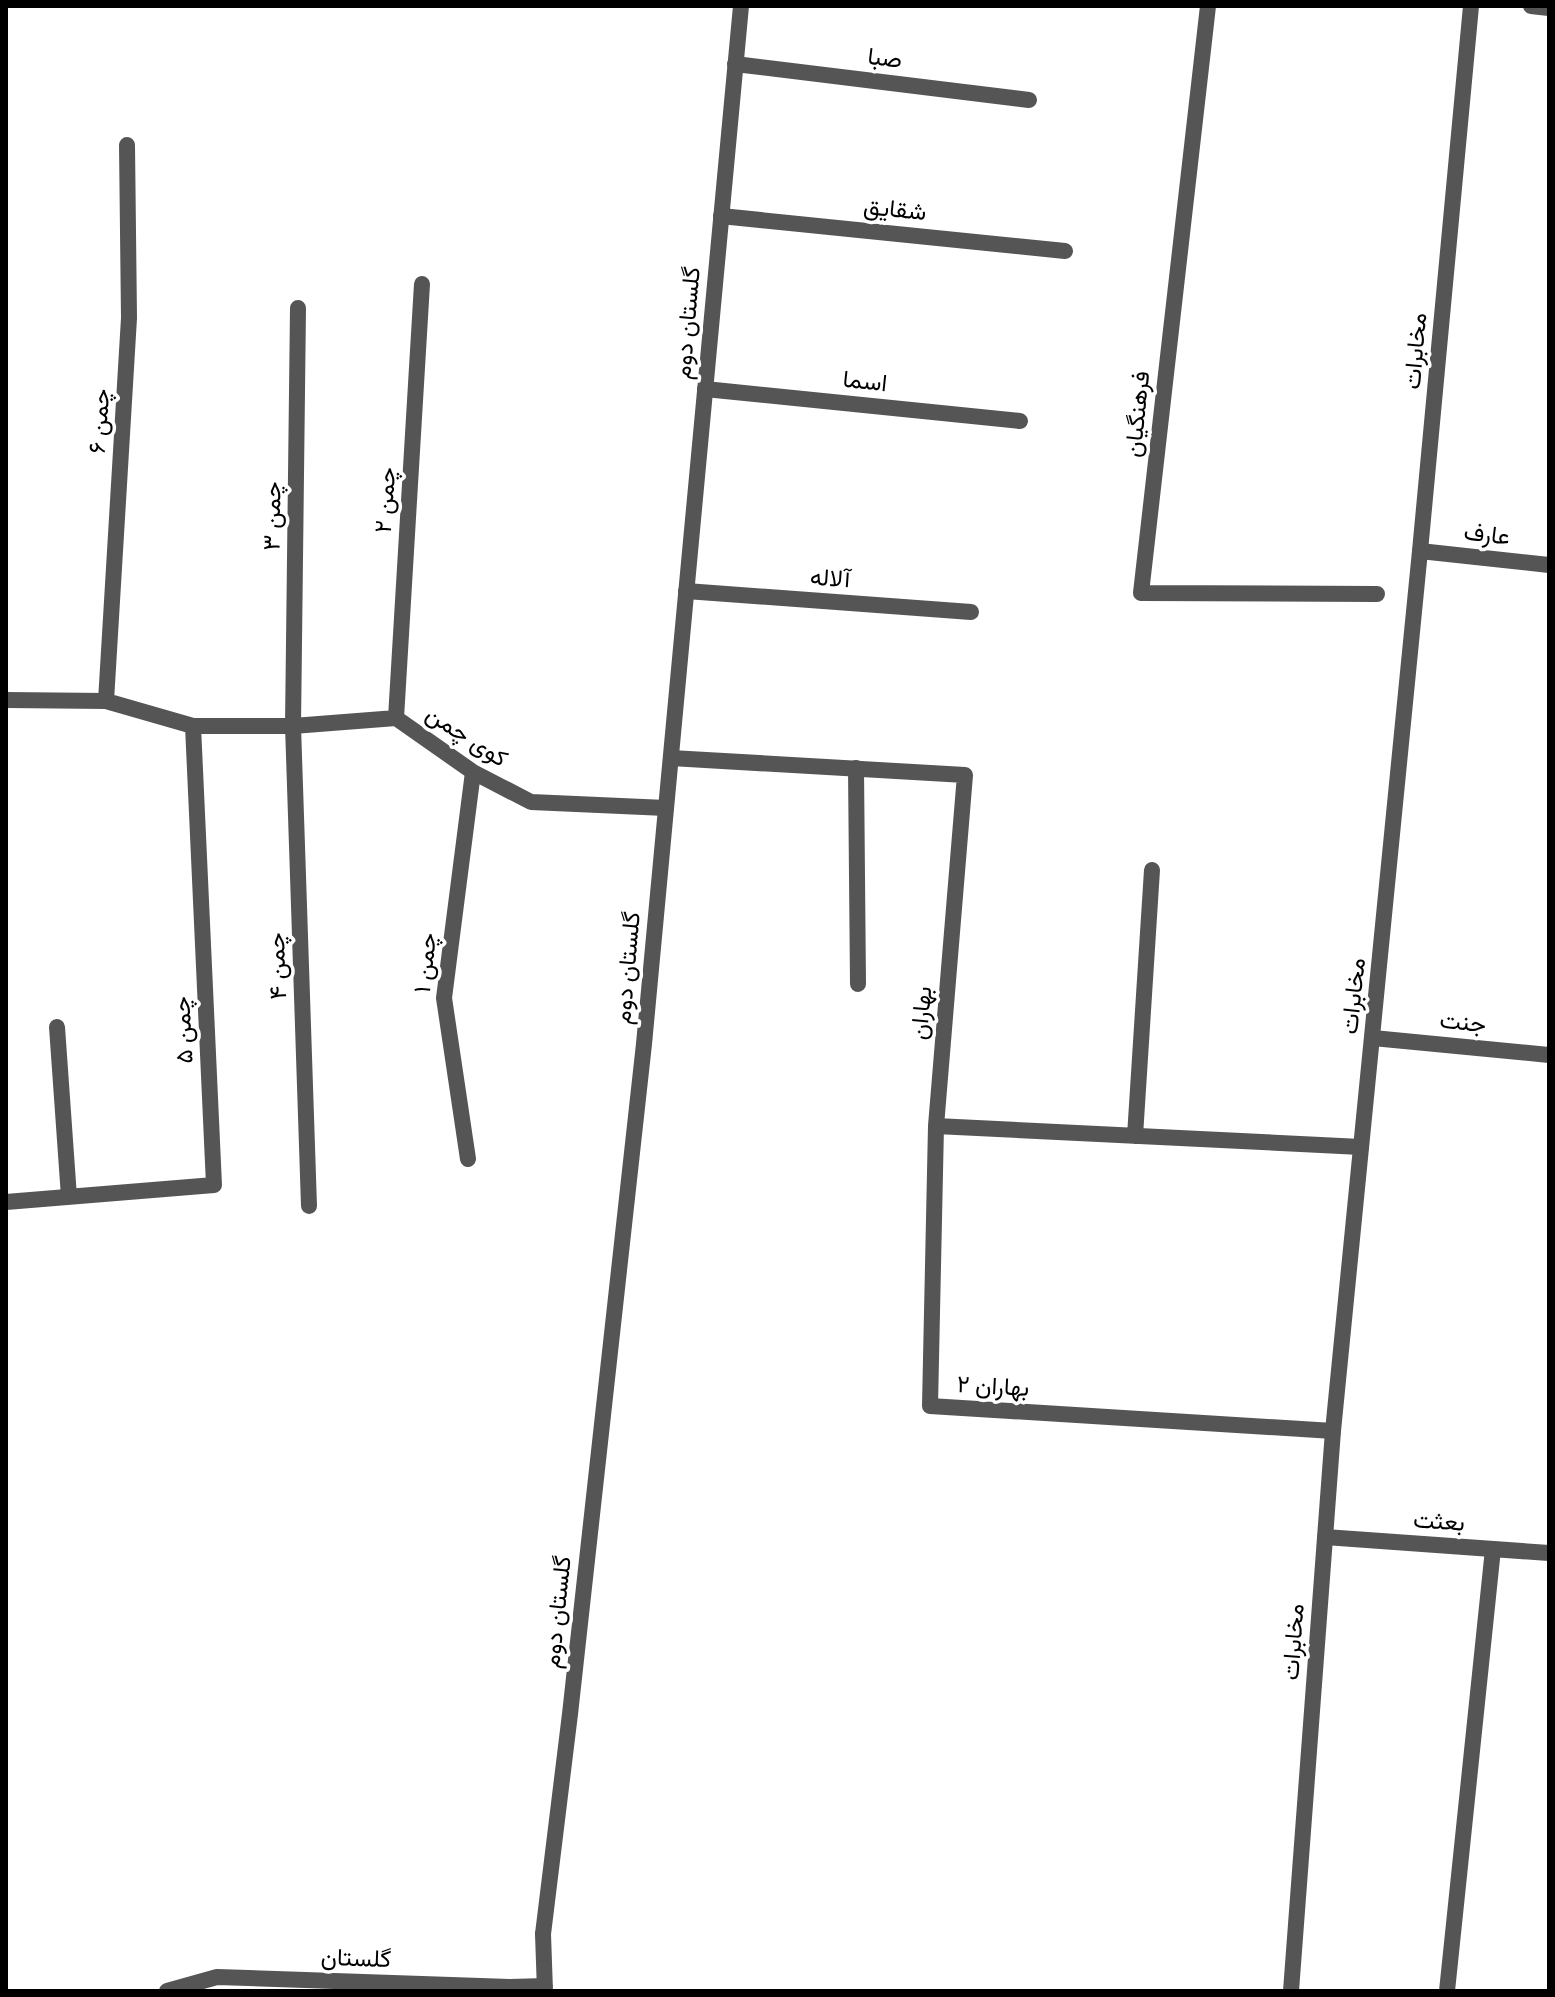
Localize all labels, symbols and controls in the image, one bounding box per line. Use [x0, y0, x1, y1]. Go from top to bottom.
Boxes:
street label: صبا [866, 40, 904, 75]
street label: شقایق [862, 190, 928, 227]
street label: گلستان دوم [666, 265, 708, 381]
street label: مخابرات [1396, 311, 1433, 391]
street label: اسما [841, 363, 889, 398]
street label: فرهنگیان [1117, 369, 1156, 459]
street label: چمن ۶ [81, 387, 117, 455]
street label: چمن ۲ [367, 466, 403, 534]
street label: چمن ۳ [255, 481, 289, 551]
street label: عارف [1462, 515, 1512, 552]
street label: آلاله [809, 561, 854, 595]
street label: کوی چمن [420, 698, 514, 774]
street label: گلستان دوم [606, 910, 648, 1026]
street label: چمن ۱ [406, 931, 444, 995]
street label: چمن ۴ [260, 932, 294, 1000]
street label: مخابرات [1333, 956, 1372, 1036]
street label: بهاران [903, 985, 938, 1041]
street label: چمن ۵ [165, 995, 201, 1065]
street label: جنت [1438, 1004, 1488, 1039]
street label: بهاران ۲ [956, 1368, 1030, 1403]
street label: بعثت [1412, 1503, 1466, 1538]
street label: گلستان دوم [535, 1554, 579, 1670]
street label: مخابرات [1274, 1603, 1311, 1681]
street label: گلستان [320, 1941, 392, 1974]

